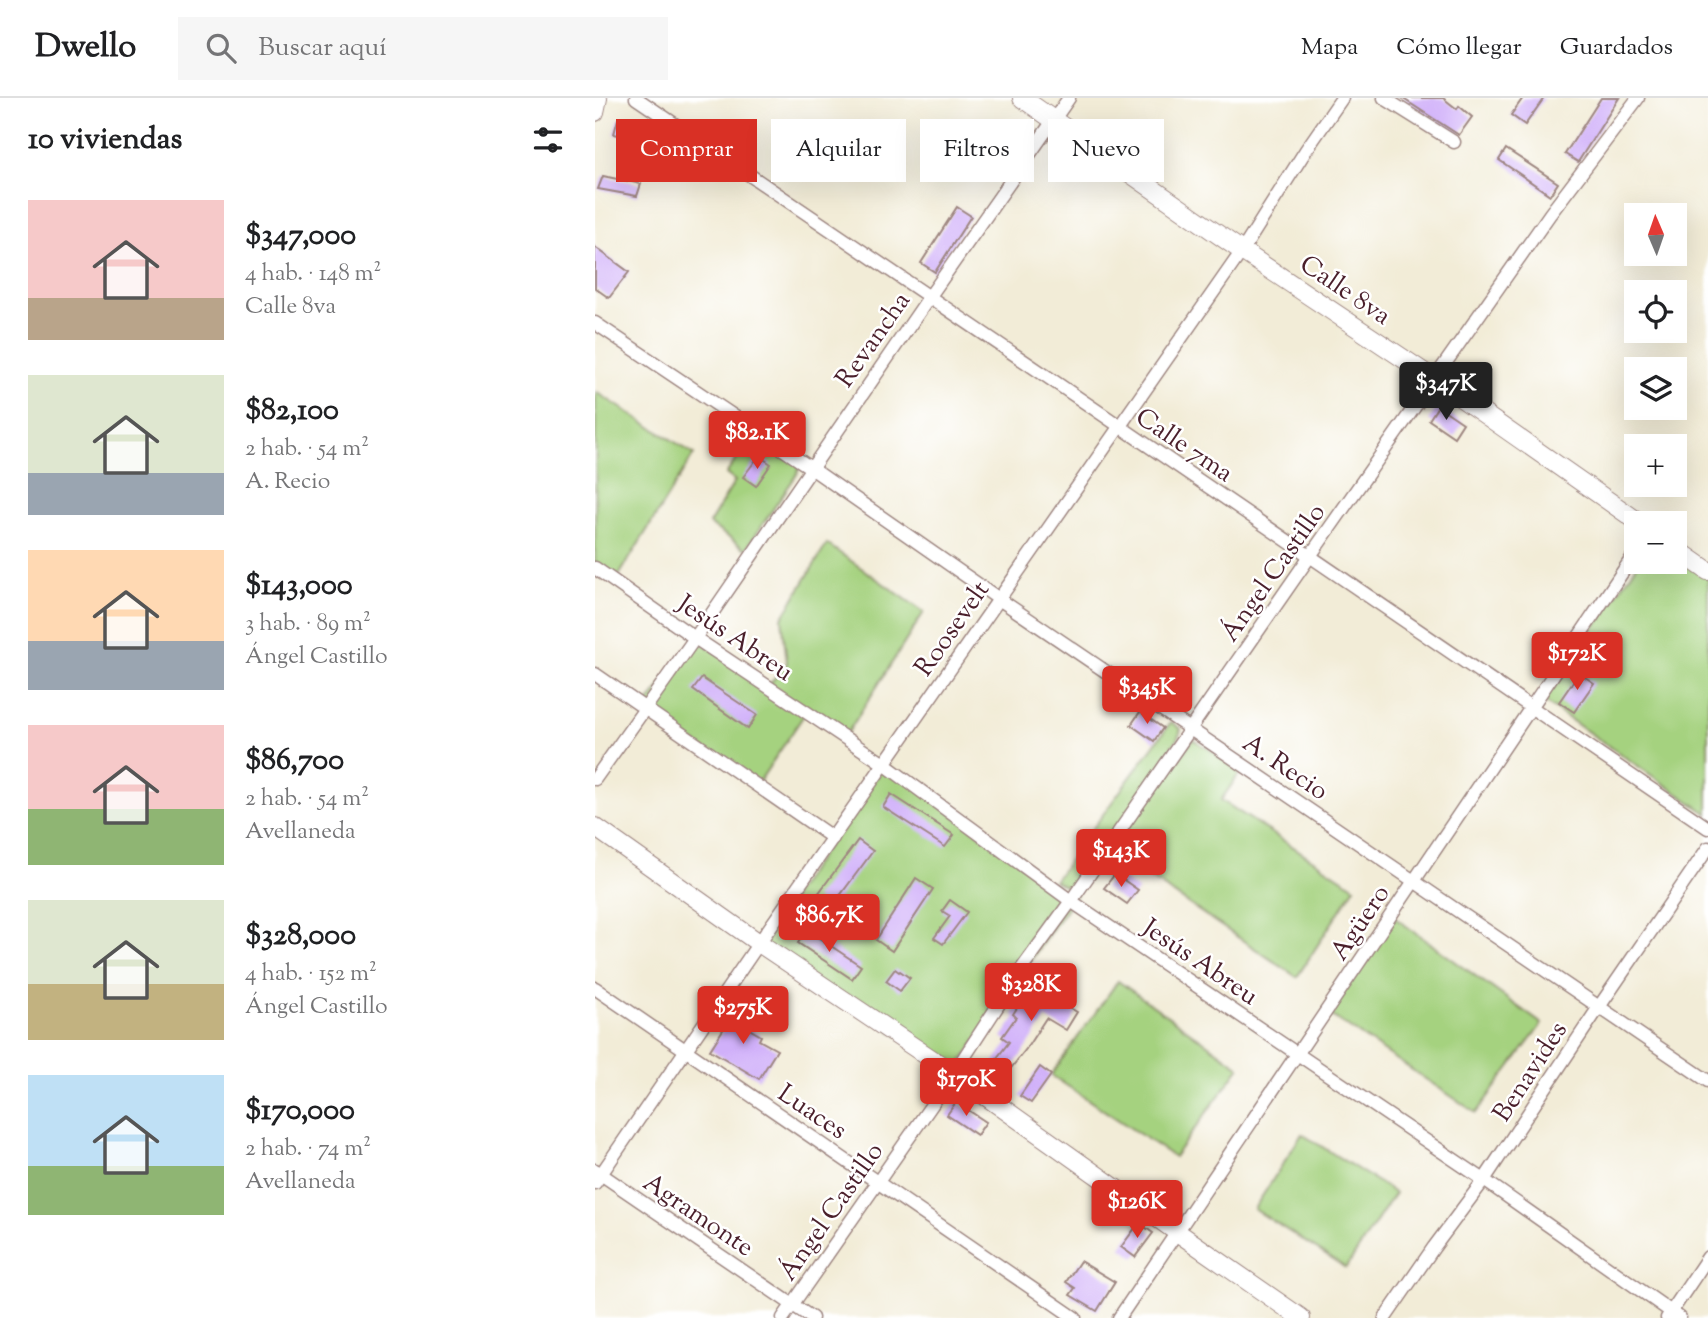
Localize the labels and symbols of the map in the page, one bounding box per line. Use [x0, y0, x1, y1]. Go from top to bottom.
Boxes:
north arrow [1624, 203, 1687, 266]
street label: Calle 8va [1292, 247, 1398, 335]
street label: Revancha [828, 285, 921, 396]
pin: $347K [1397, 362, 1495, 422]
street label: Calle 7ma [1127, 400, 1240, 492]
pin: $82.1K [700, 412, 814, 471]
street label: Ángel Castillo [1213, 497, 1335, 650]
street label: Roosevelt [907, 574, 1000, 685]
street label: Jesús Abreu [668, 586, 800, 691]
pin: $172K [1528, 632, 1626, 692]
pin: $345K [1098, 666, 1196, 726]
street label: A. Recio [1234, 726, 1335, 810]
pin: $143K [1072, 830, 1170, 889]
street label: Agüero [1322, 878, 1400, 969]
pin: $86.7K [772, 894, 886, 954]
street label: Jesús Abreu [1133, 910, 1265, 1015]
pin: $328K [982, 964, 1080, 1023]
pin: $275K [694, 986, 792, 1046]
street label: Benavides [1485, 1015, 1577, 1130]
pin: $170K [917, 1058, 1015, 1118]
street label: Luaces [770, 1076, 854, 1150]
street label: Ángel Castillo [771, 1136, 893, 1289]
street label: Agramonte [635, 1165, 760, 1267]
pin: $126K [1088, 1180, 1186, 1240]

